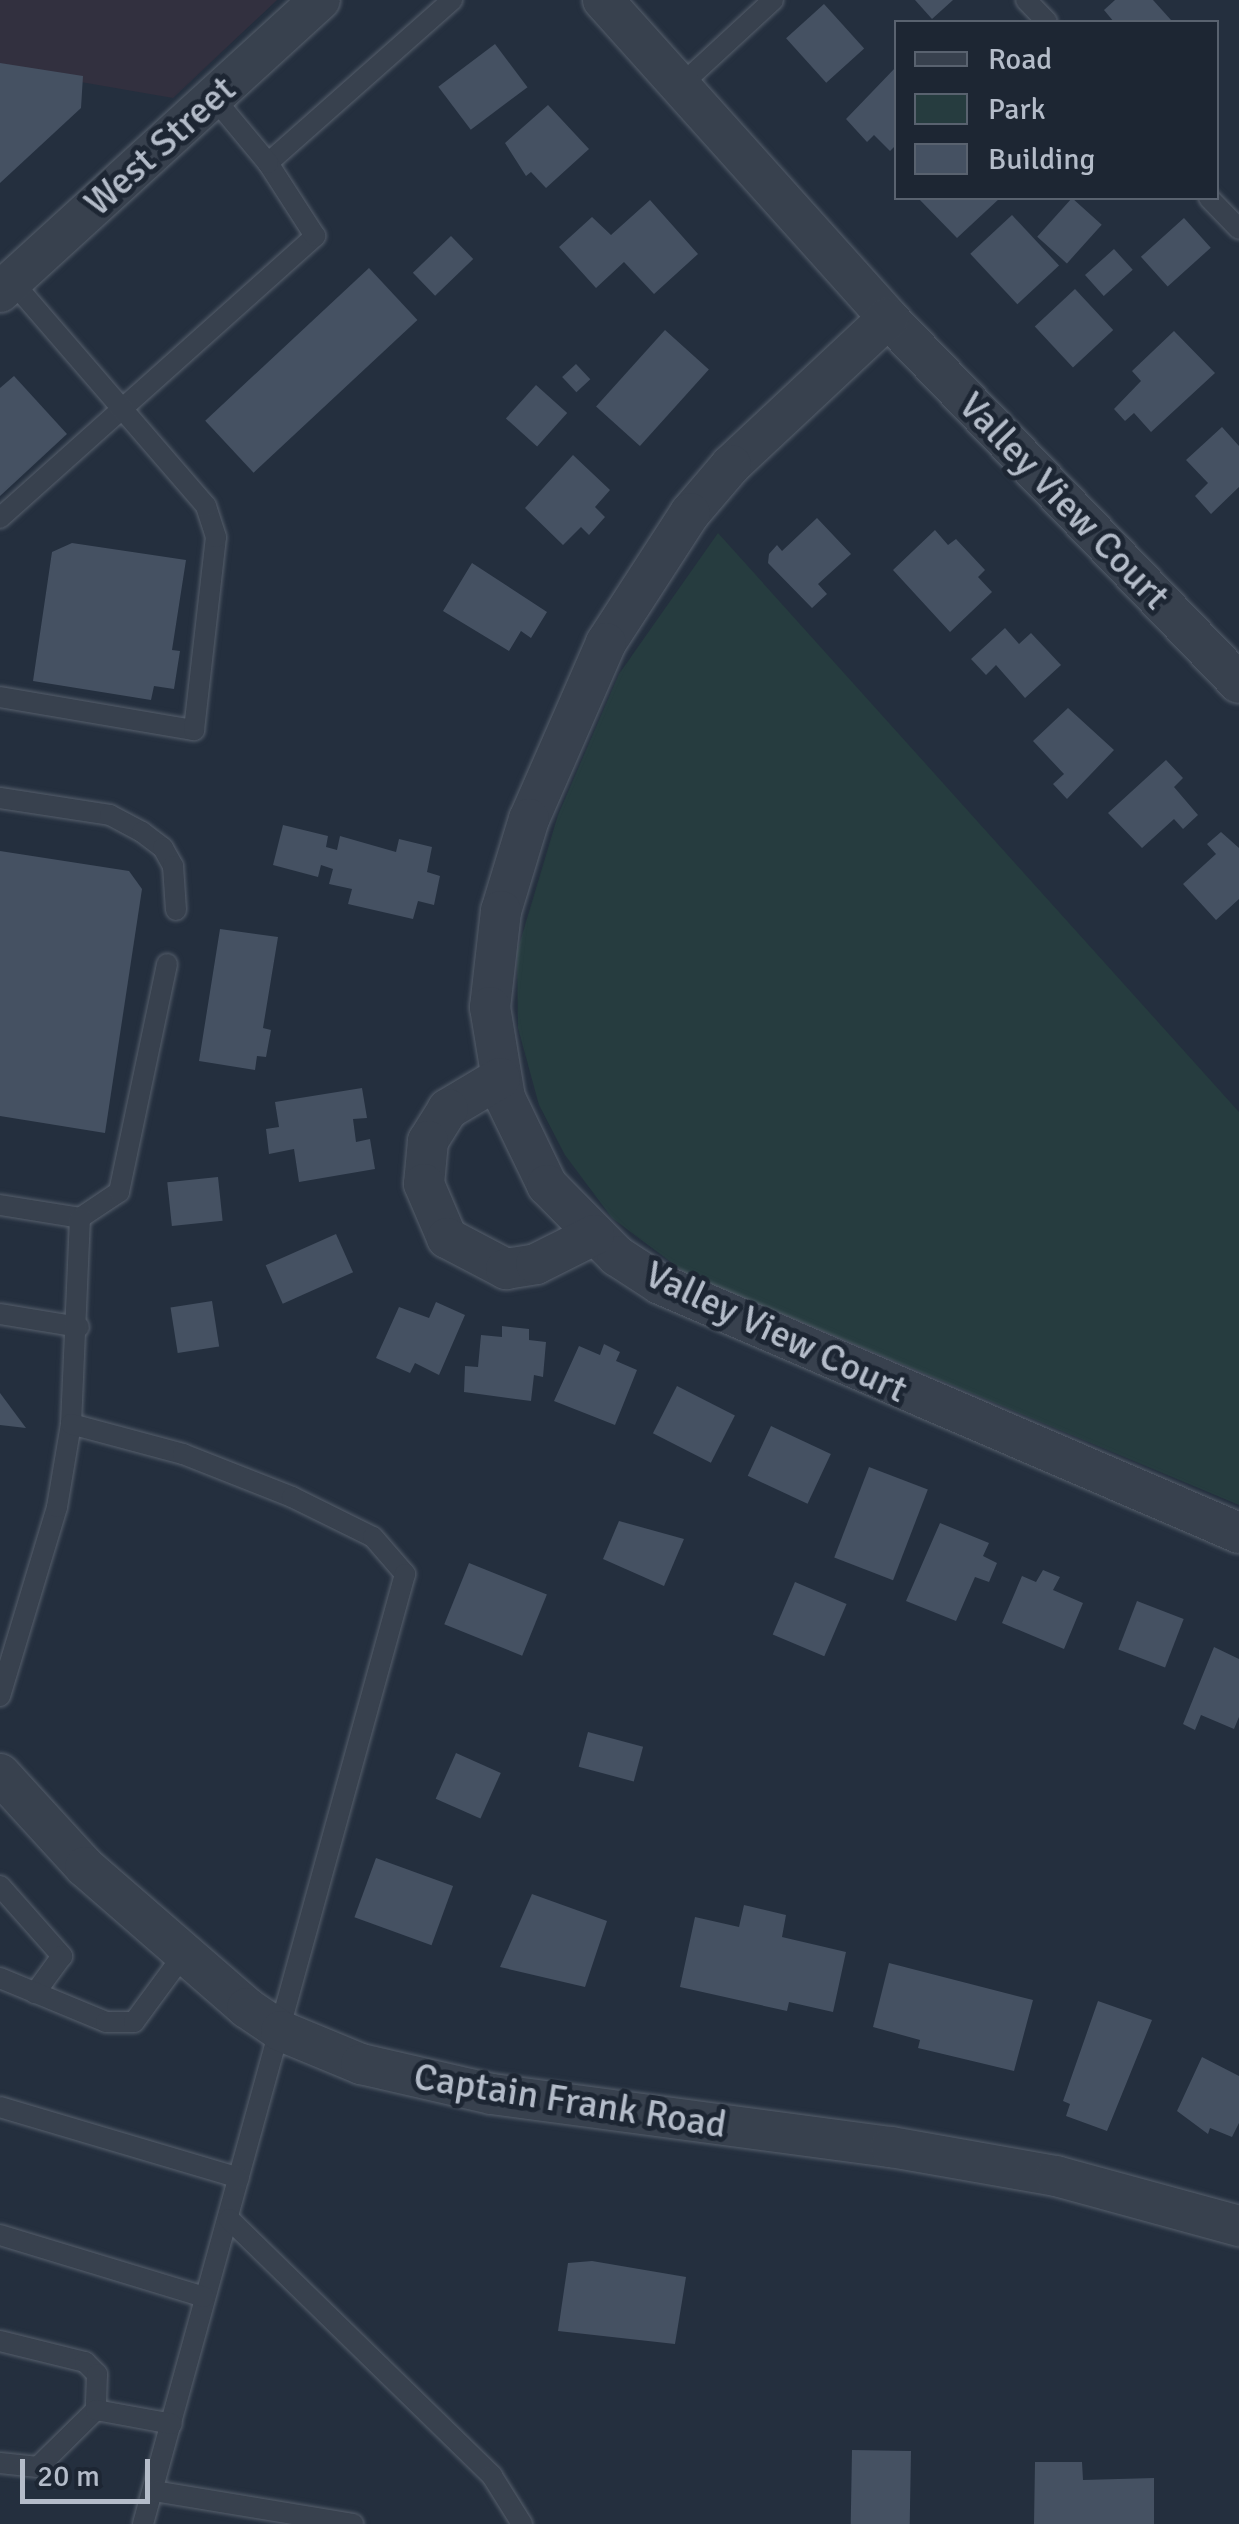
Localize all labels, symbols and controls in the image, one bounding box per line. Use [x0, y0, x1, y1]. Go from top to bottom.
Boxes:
legend [894, 20, 1219, 200]
text: Road [988, 41, 1052, 78]
street label: West Street [75, 66, 245, 226]
text: Park [988, 91, 1046, 128]
text: Building [988, 141, 1095, 178]
street label: Valley View Court [949, 383, 1179, 619]
street label: Valley View Court [638, 1251, 914, 1413]
street label: Captain Frank Road [411, 2054, 729, 2148]
scale bar [25, 2439, 155, 2501]
text: 20 m [37, 2458, 100, 2495]

